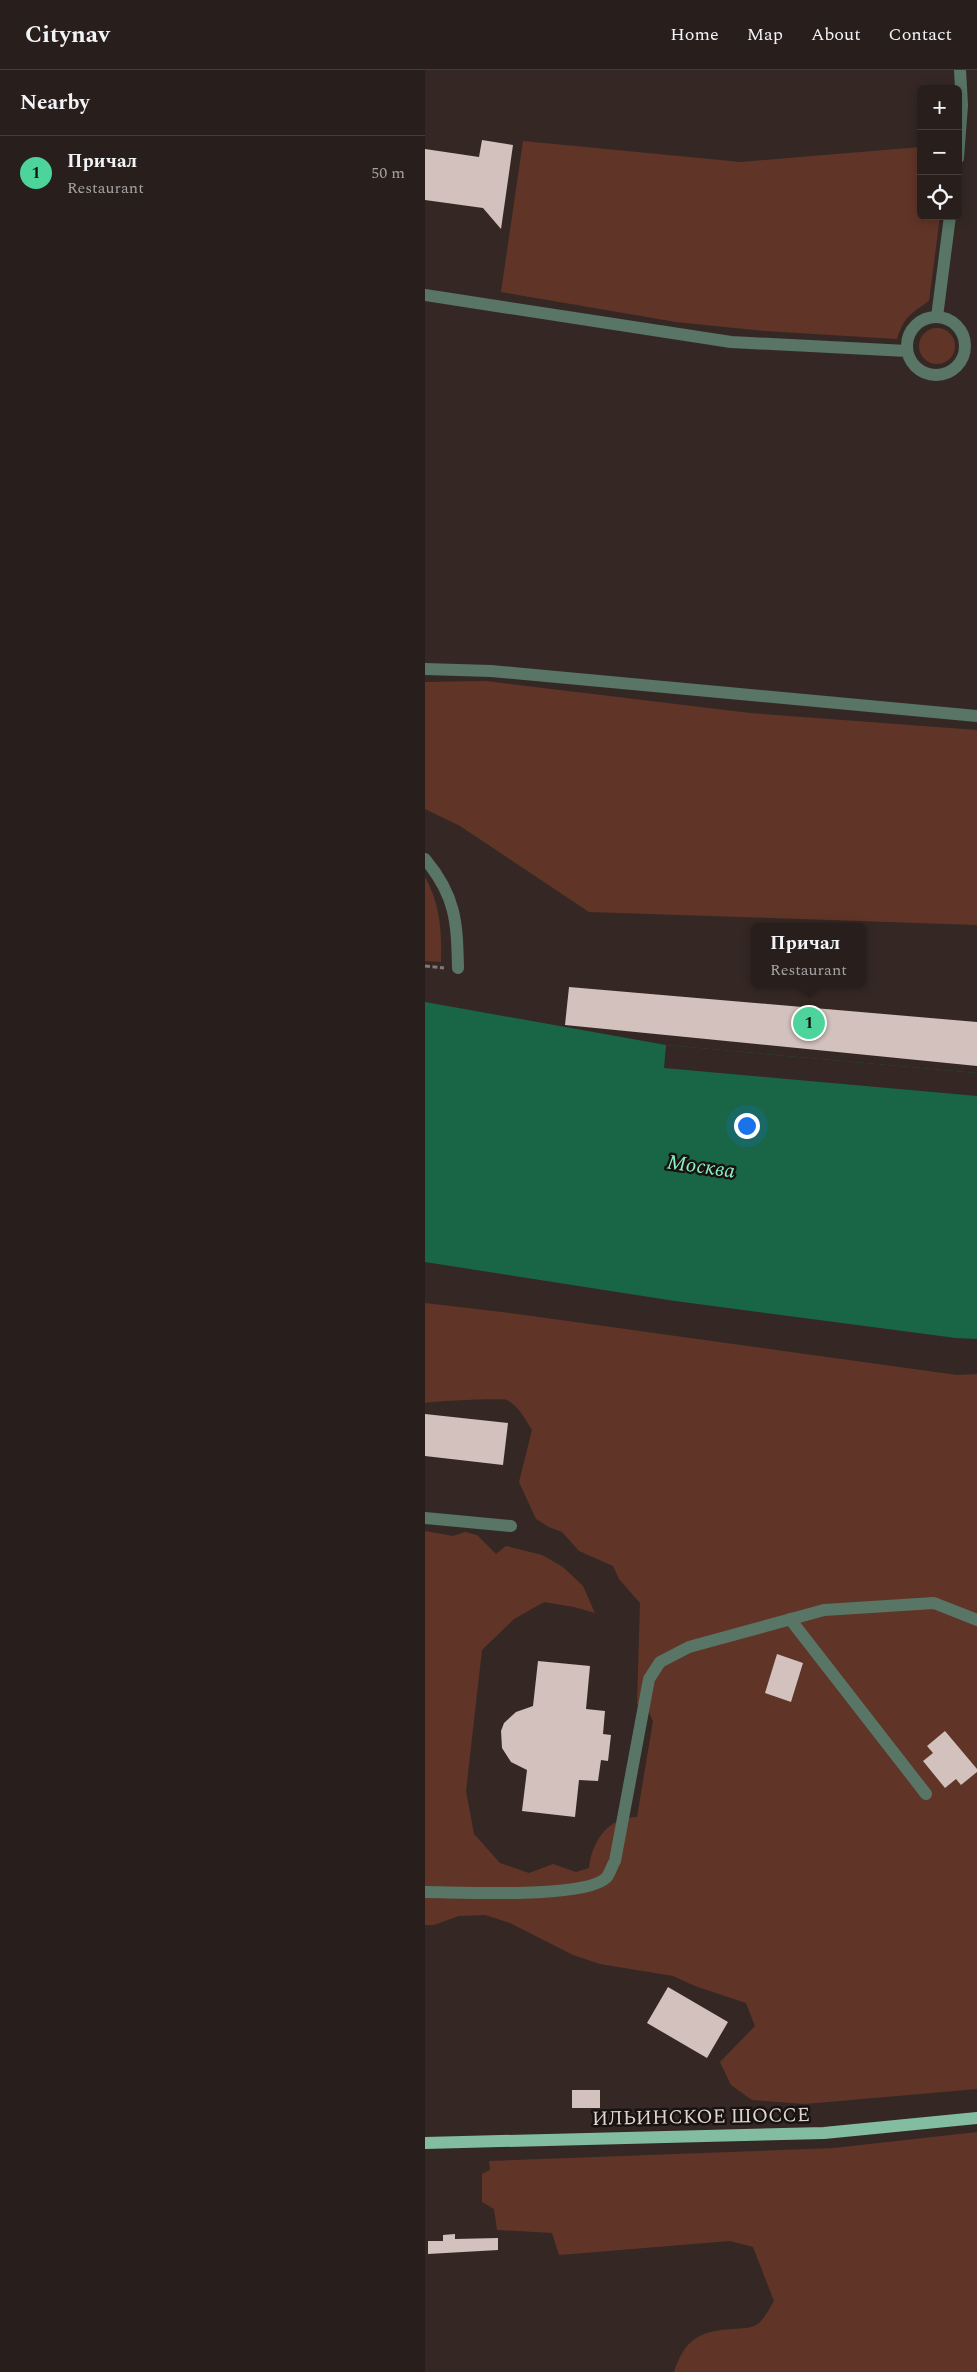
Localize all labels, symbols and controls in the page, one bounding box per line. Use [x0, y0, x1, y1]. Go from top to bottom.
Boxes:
text: Citynav [25, 17, 110, 53]
text: Home [670, 21, 719, 48]
text: Map [747, 21, 783, 48]
text: About [811, 21, 861, 48]
text: Contact [889, 21, 952, 48]
map controls [917, 85, 962, 220]
button: + [917, 85, 962, 130]
text: Nearby [20, 87, 90, 119]
button: − [917, 130, 962, 175]
text: Причал [67, 147, 137, 176]
text: 1 [32, 161, 40, 185]
text: 50 m [371, 161, 405, 185]
button: locate [917, 175, 962, 220]
text: Restaurant [67, 176, 144, 200]
popup [751, 923, 866, 988]
text: Причал [770, 929, 840, 958]
text: Restaurant [770, 958, 847, 982]
pin: 1 [793, 1004, 825, 1042]
your location [734, 1113, 760, 1139]
water label: Москва [665, 1146, 737, 1188]
street label: ИЛЬИНСКОЕ ШОССЕ [592, 2100, 810, 2134]

